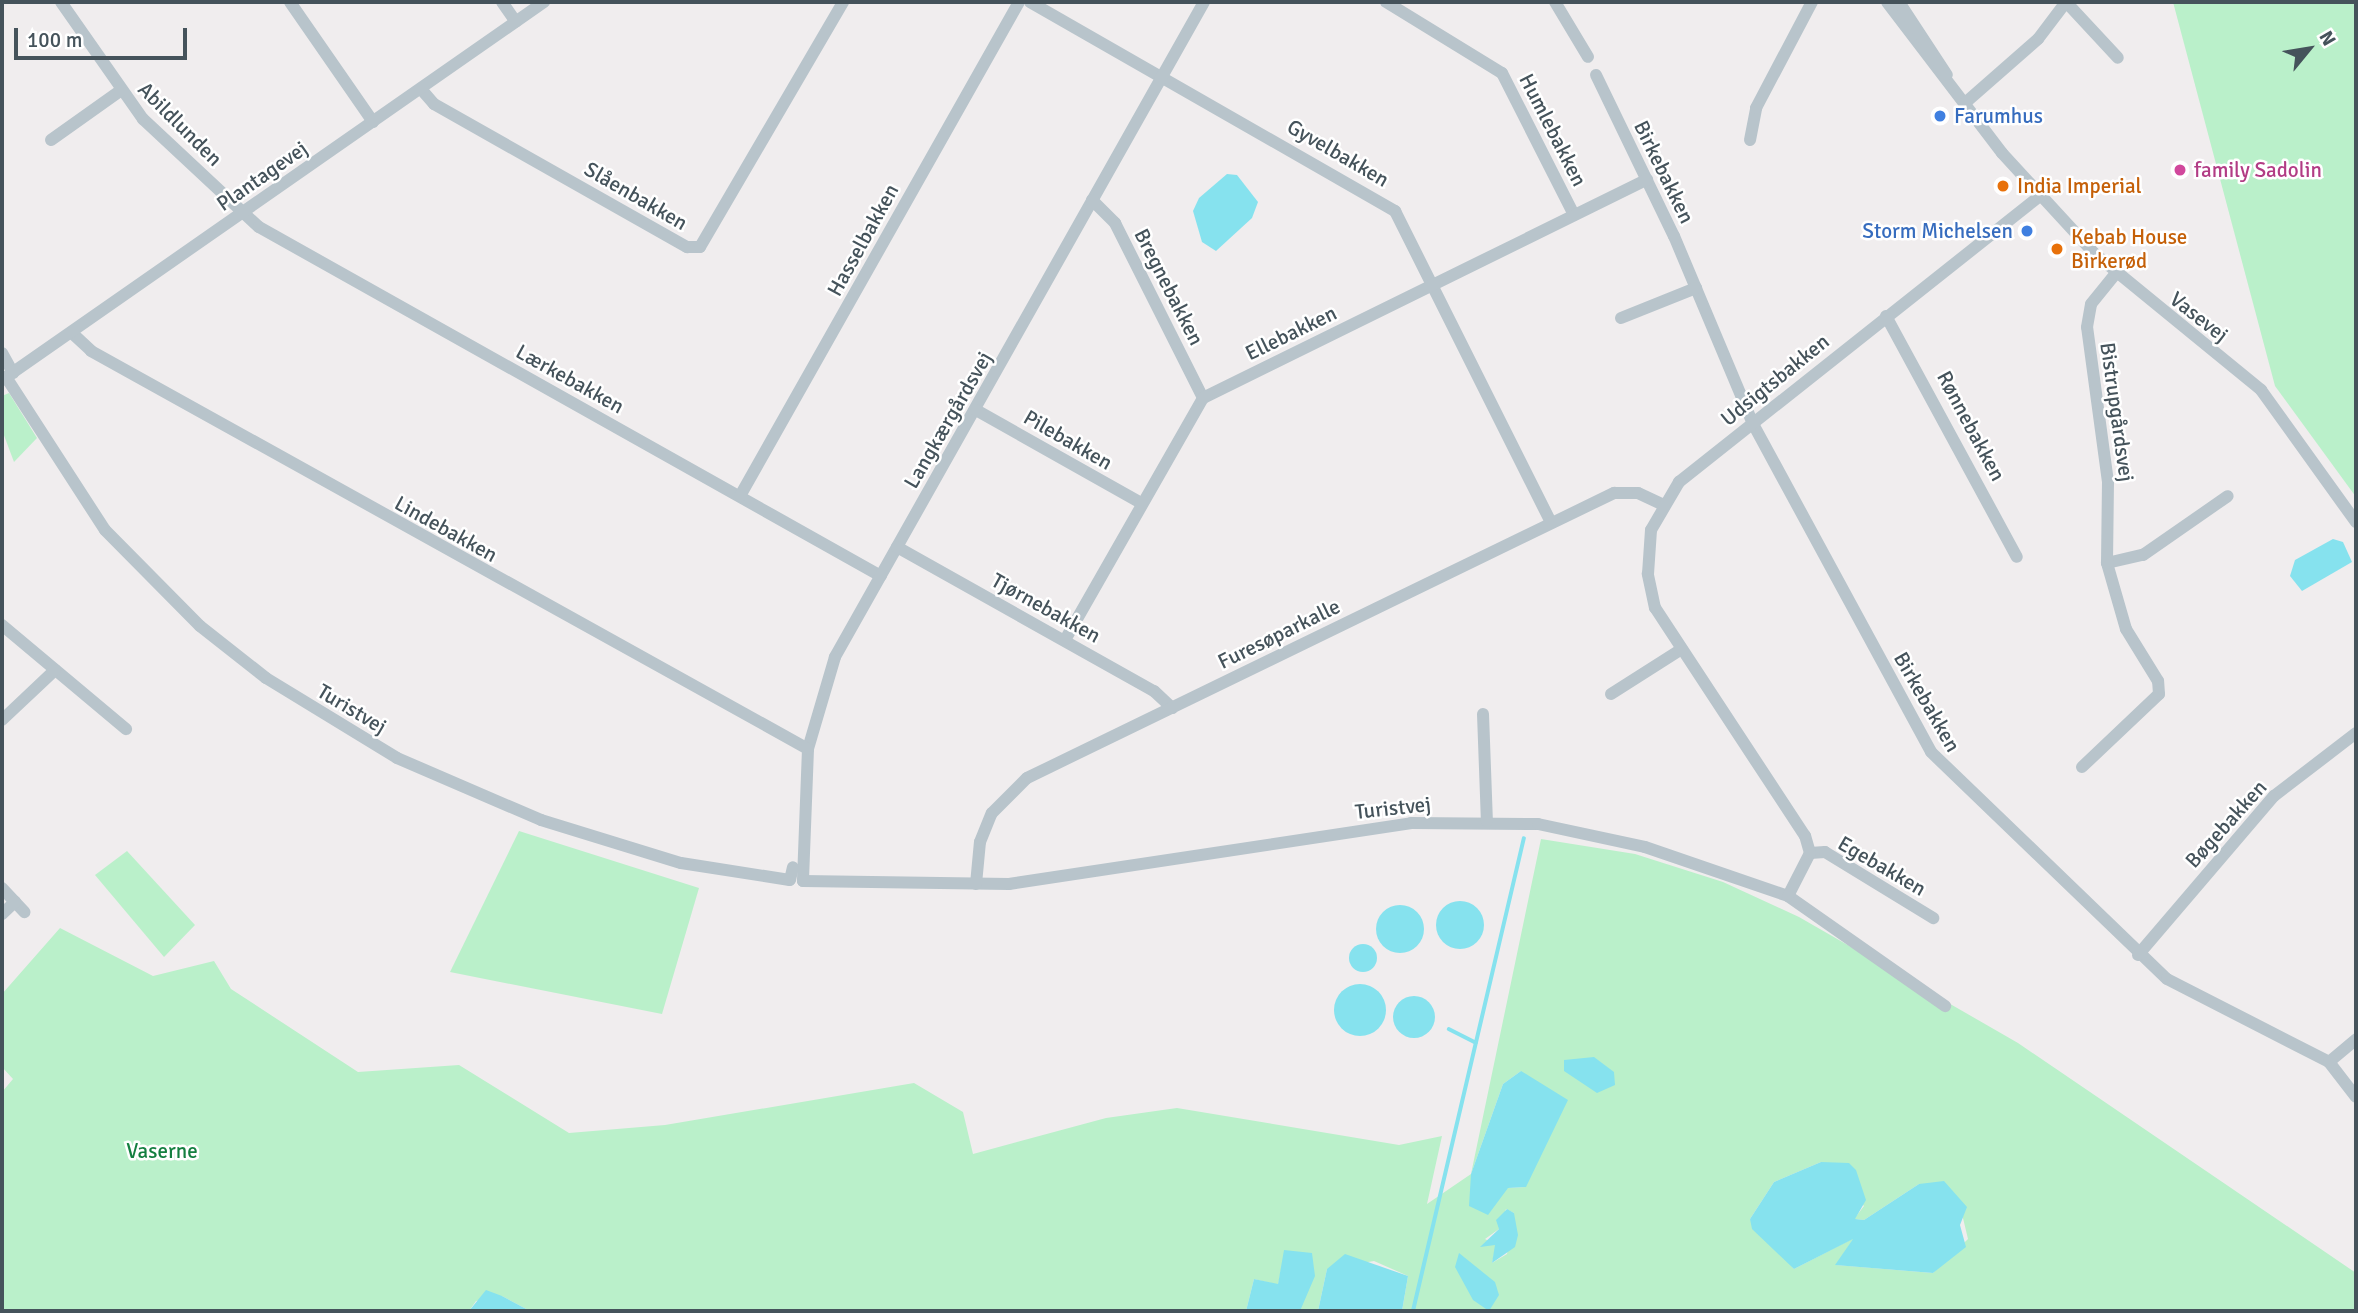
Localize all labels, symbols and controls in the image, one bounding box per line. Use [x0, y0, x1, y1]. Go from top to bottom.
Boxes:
scale bar [18, 14, 191, 58]
north arrow [2274, 14, 2344, 84]
text: 100 m [27, 27, 82, 53]
text: N [2313, 27, 2341, 50]
street label: Humlebakken [1514, 69, 1592, 191]
street label: Abildlunden [133, 77, 227, 171]
place label: Farumhus [1954, 103, 2043, 129]
marker: Farumhus [1932, 108, 1948, 124]
street label: Gyvelbakken [1283, 114, 1393, 192]
street label: Birkebakken [1628, 117, 1700, 227]
street label: Plantagevej [212, 136, 312, 216]
street label: Slåenbakken [580, 156, 692, 236]
place label: family Sadolin [2194, 157, 2322, 183]
marker: family Sadolin [2172, 162, 2188, 178]
place label: India Imperial [2017, 173, 2142, 199]
marker: India Imperial [1995, 178, 2011, 194]
street label: Hasselbakken [822, 180, 904, 300]
place label: Storm Michelsen [1862, 218, 2013, 244]
marker: Storm Michelsen [2019, 223, 2035, 239]
street label: Bregnebakken [1129, 224, 1209, 350]
place label: Kebab House Birkerød [2071, 224, 2187, 274]
marker: Kebab House Birkerød [2049, 241, 2065, 257]
street label: Vasevej [2165, 286, 2233, 348]
street label: Ellebakken [1241, 300, 1341, 366]
street label: Udsigtsbakken [1716, 329, 1834, 431]
street label: Lærkebakken [511, 339, 629, 419]
street label: Bistrupgårdsvej [2095, 341, 2139, 483]
street label: Langkærgårdsvej [899, 347, 997, 493]
street label: Rønnebakken [1931, 367, 2011, 485]
street label: Pilebakken [1019, 404, 1117, 476]
street label: Lindebakken [390, 490, 502, 568]
street label: Tjørnebakken [987, 568, 1105, 648]
street label: Furesøparkalle [1214, 594, 1344, 674]
street label: Birkebakken [1888, 648, 1966, 756]
street label: Turistvej [313, 679, 391, 739]
street label: Bøgebakken [2180, 775, 2272, 873]
street label: Turistvej [1354, 791, 1432, 825]
street label: Egebakken [1833, 831, 1931, 901]
park label: Vaserne [126, 1138, 198, 1164]

